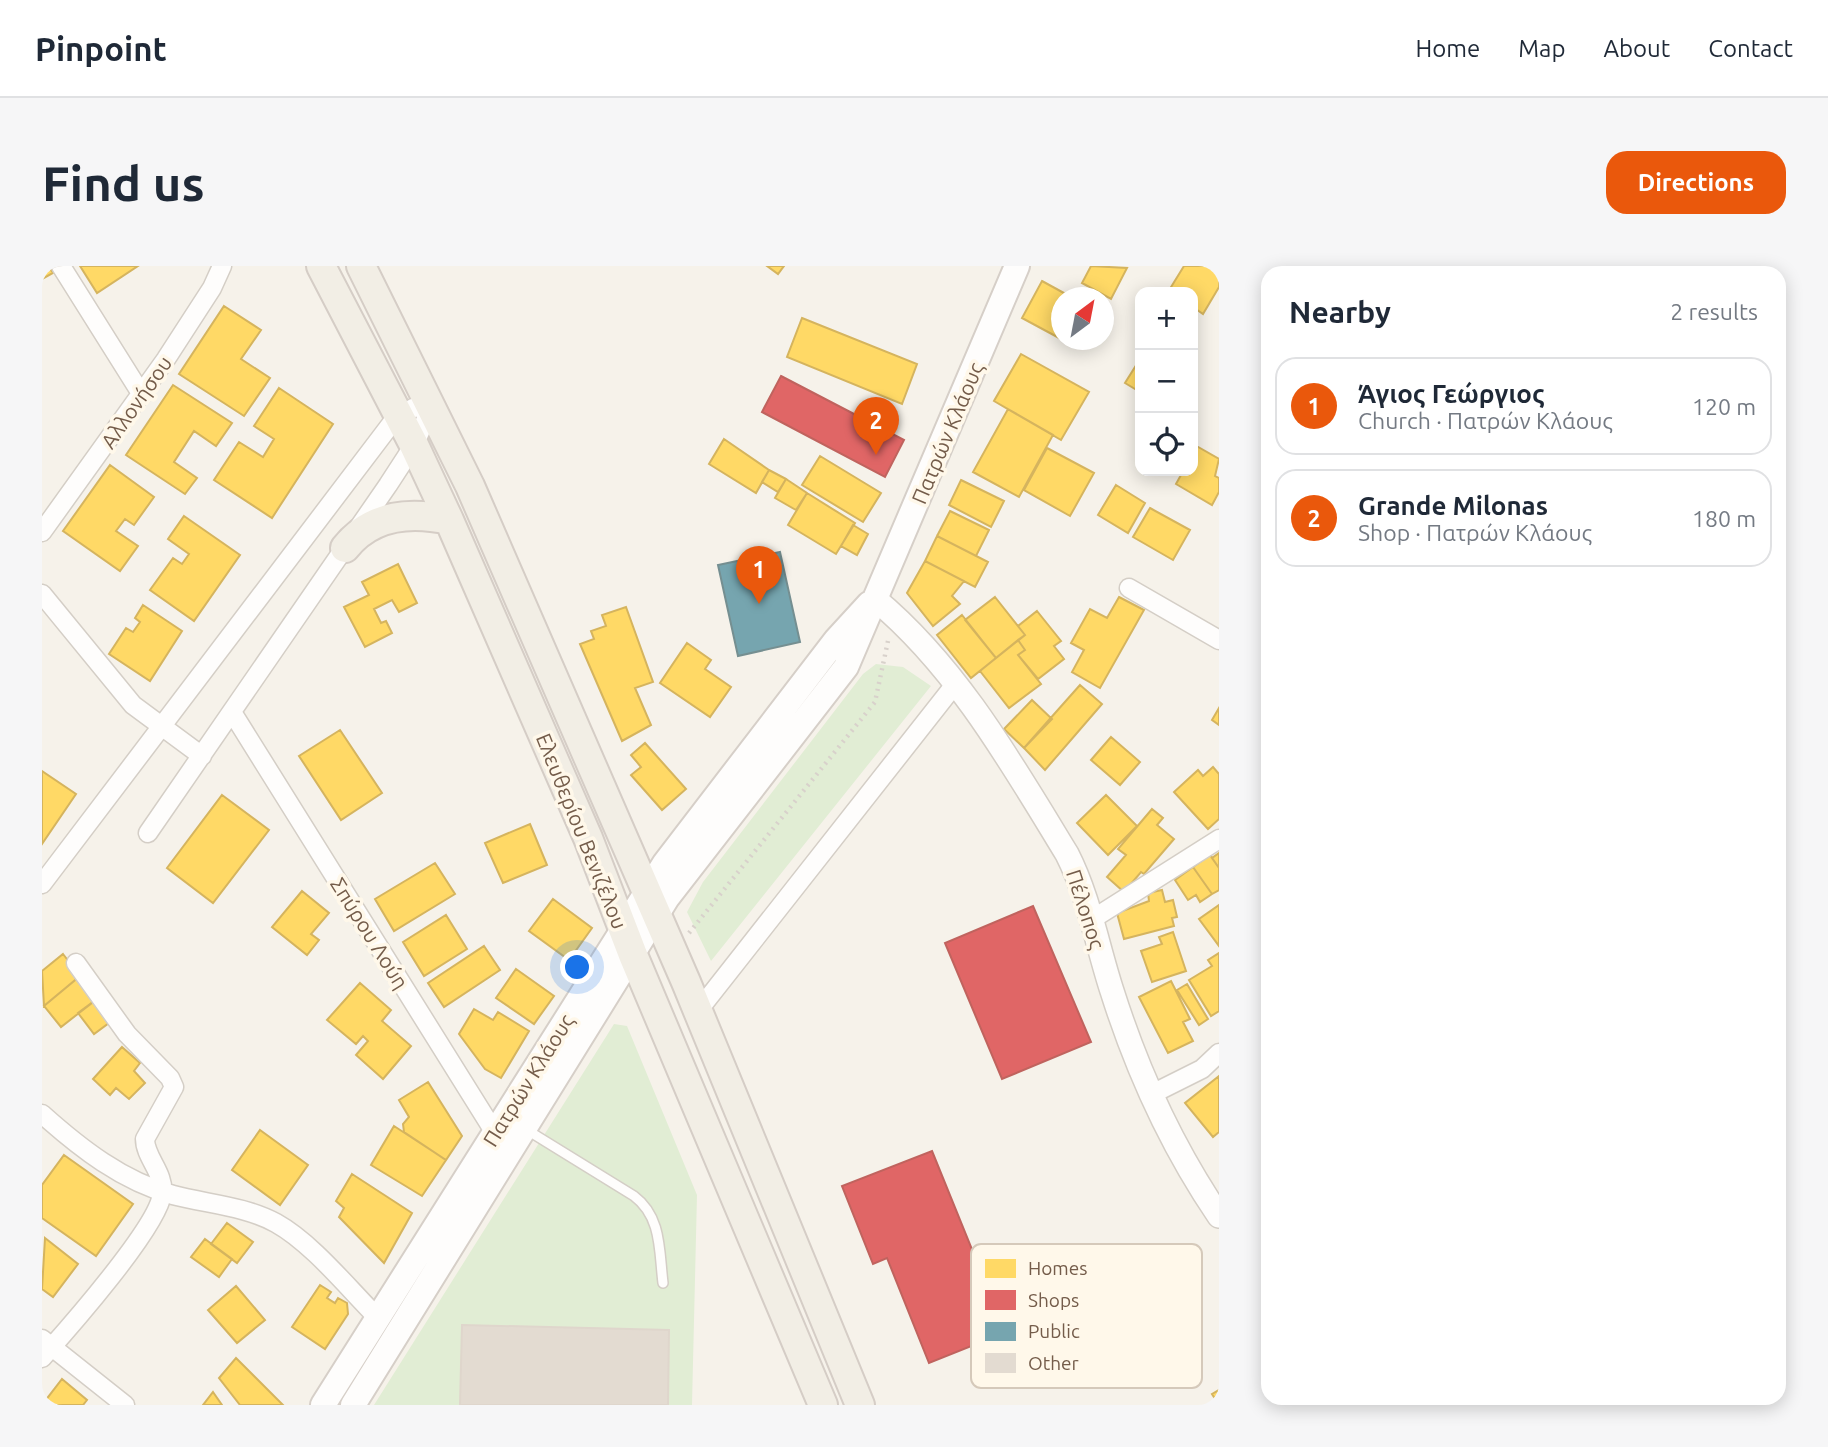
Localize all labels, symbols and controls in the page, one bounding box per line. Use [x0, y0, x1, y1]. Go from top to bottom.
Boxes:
text: Pinpoint [35, 30, 167, 67]
text: Home [1415, 35, 1480, 62]
text: Map [1518, 35, 1565, 62]
text: About [1603, 35, 1670, 62]
text: Contact [1708, 35, 1793, 62]
button: Directions [1606, 151, 1786, 214]
text: Find us [42, 155, 205, 210]
north arrow [1051, 287, 1114, 350]
map controls [1135, 287, 1198, 476]
button: + [1135, 287, 1198, 350]
text: Nearby [1289, 295, 1391, 329]
text: 2 results [1670, 299, 1758, 324]
button: − [1135, 350, 1198, 413]
street label: Αλλονήσου [95, 351, 177, 453]
street label: Πατρών Κλάους [906, 358, 988, 507]
text: Άγιος Γεώργιος [1358, 379, 1545, 408]
text: 1 [1308, 394, 1320, 419]
text: 120 m [1692, 394, 1756, 419]
pin: 2 [853, 397, 899, 455]
text: Church · Πατρών Κλάους [1358, 408, 1613, 433]
button: locate [1135, 413, 1198, 476]
text: Grande Milonas [1358, 491, 1548, 520]
text: 2 [1308, 506, 1320, 531]
text: 180 m [1692, 506, 1756, 531]
text: Shop · Πατρών Κλάους [1358, 520, 1592, 545]
pin: 1 [736, 546, 782, 604]
street label: Ελευθερίου Βενιζέλου [532, 730, 632, 932]
street label: Πέλοπος [1062, 866, 1110, 952]
street label: Σπύρου Λούη [326, 873, 414, 993]
your location [560, 950, 594, 984]
street label: Πατρών Κλάους [478, 1009, 579, 1151]
legend [971, 1244, 1202, 1388]
text: Homes [1028, 1257, 1088, 1279]
text: Shops [1028, 1289, 1079, 1311]
text: Public [1028, 1320, 1080, 1342]
text: Other [1028, 1352, 1079, 1374]

